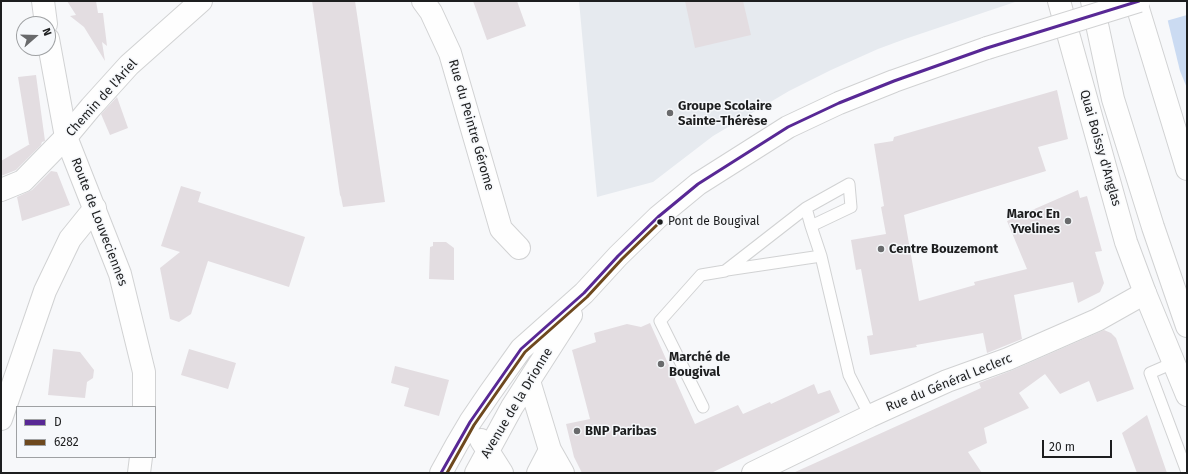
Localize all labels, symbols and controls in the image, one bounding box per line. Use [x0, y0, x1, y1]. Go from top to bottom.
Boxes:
north arrow [16, 16, 56, 56]
text: N [39, 26, 54, 38]
street label: Chemin de l'Ariel [63, 56, 141, 140]
street label: Rue du Peintre Gérome [445, 58, 497, 192]
street label: Quai Boissy d'Anglas [1076, 88, 1124, 208]
place label: Groupe Scolaire Sainte-Thérèse [678, 98, 772, 129]
marker: Groupe Scolaire Sainte-Thérèse [665, 108, 675, 118]
street label: Route de Louveciennes [67, 156, 131, 288]
place label: Maroc En Yvelines [1007, 206, 1060, 237]
place label: Pont de Bougival [668, 215, 760, 229]
marker: Maroc En Yvelines [1063, 216, 1073, 226]
marker: Pont de Bougival [655, 217, 665, 227]
place label: Centre Bouzemont [889, 241, 998, 257]
marker: Centre Bouzemont [876, 244, 886, 254]
street label: Avenue de la Drionne [478, 345, 556, 461]
place label: Marché de Bougival [669, 349, 730, 380]
street label: Rue du Général Leclerc [884, 351, 1014, 415]
marker: Marché de Bougival [656, 359, 666, 369]
legend [16, 406, 156, 458]
text: D [54, 415, 62, 429]
place label: BNP Paribas [585, 423, 657, 439]
marker: BNP Paribas [572, 426, 582, 436]
scale bar [1044, 432, 1114, 458]
text: 6282 [54, 435, 79, 449]
text: 20 m [1049, 440, 1075, 454]

